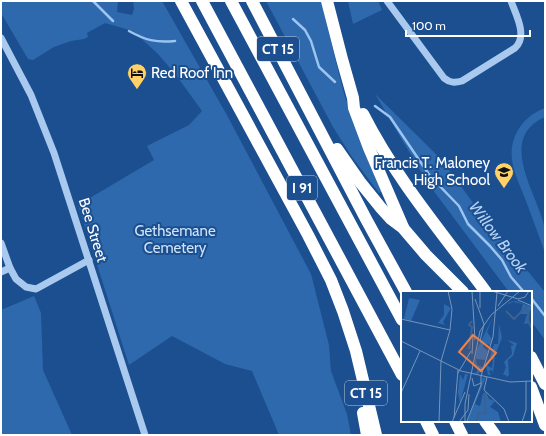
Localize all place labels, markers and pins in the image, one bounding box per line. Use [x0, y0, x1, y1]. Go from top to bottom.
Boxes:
hotel icon: Red Roof Inn [126, 62, 148, 90]
place label: Red Roof Inn [151, 64, 233, 82]
place label: Francis T. Maloney High School [375, 154, 490, 189]
school or university icon: Francis T. Maloney High School [493, 161, 515, 189]

